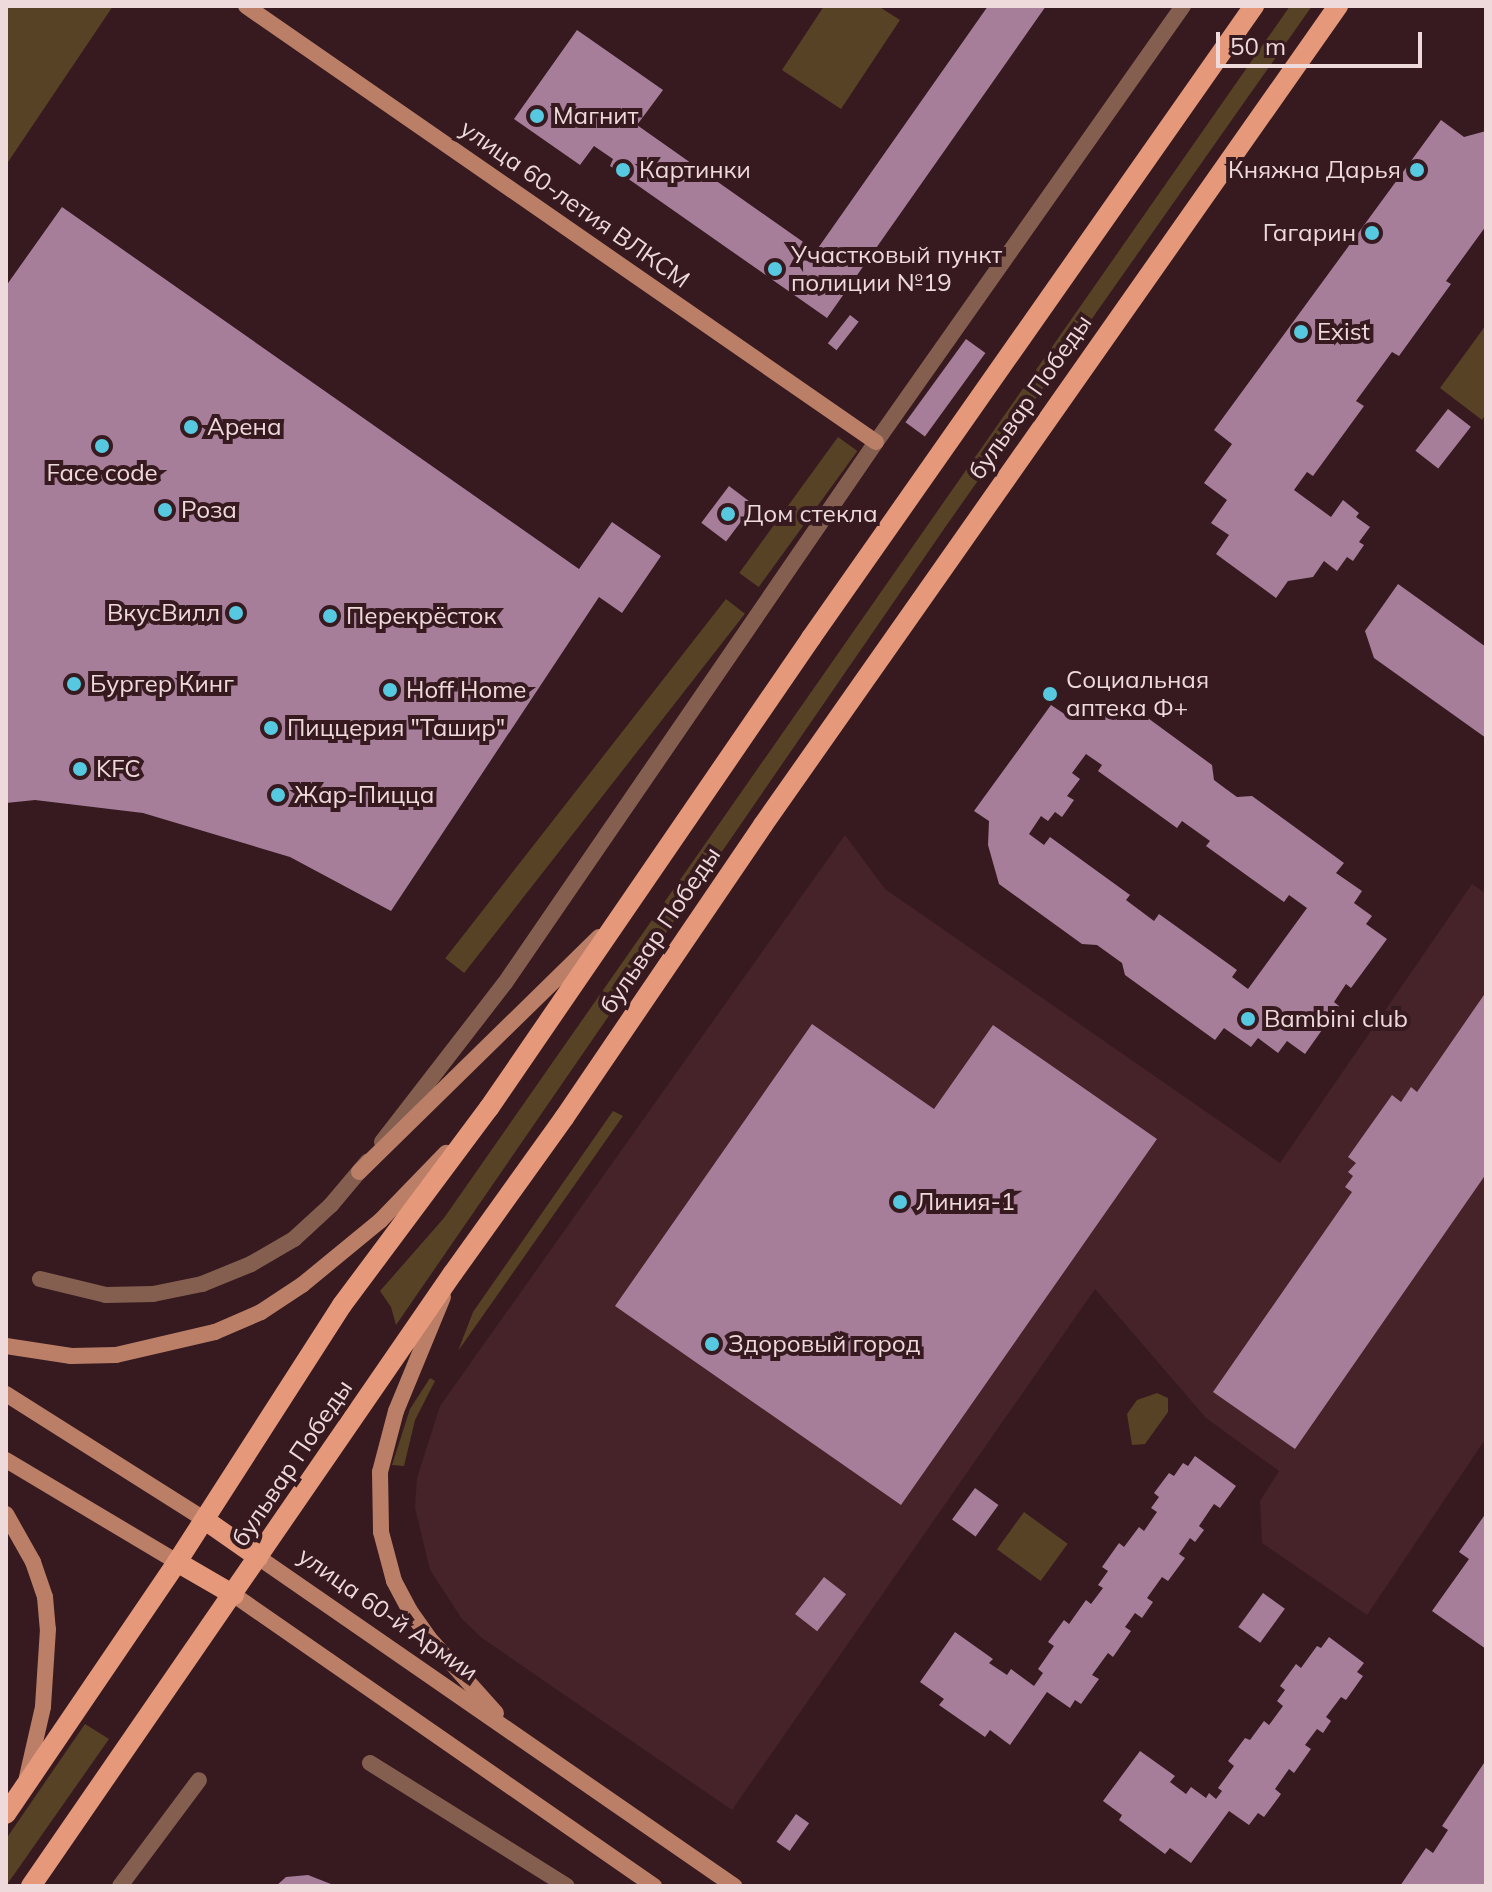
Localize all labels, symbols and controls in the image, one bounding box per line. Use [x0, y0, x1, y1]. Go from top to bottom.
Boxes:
scale bar [1220, 16, 1426, 66]
text: 50 m [1230, 31, 1286, 61]
place label: Магнит [553, 102, 638, 130]
marker: Магнит [528, 107, 546, 125]
street label: улица 60-летия ВЛКСМ [455, 114, 695, 294]
place label: Картинки [639, 156, 751, 184]
place label: Княжна Дарья [1228, 156, 1401, 184]
marker: Картинки [614, 161, 632, 179]
marker: Княжна Дарья [1408, 161, 1426, 179]
place label: Гагарин [1263, 219, 1356, 247]
marker: Гагарин [1363, 224, 1381, 242]
place label: Участковый пункт полиции №19 [791, 241, 1002, 297]
marker: Участковый пункт полиции №19 [766, 260, 784, 278]
street label: бульвар Победы [962, 309, 1098, 485]
place label: Exist [1317, 318, 1370, 346]
marker: Exist [1292, 323, 1310, 341]
place label: Арена [207, 413, 282, 441]
marker: Арена [182, 418, 200, 436]
marker: Face code [93, 437, 111, 455]
place label: Face code [46, 459, 158, 487]
place label: Роза [181, 496, 237, 524]
place label: Дом стекла [744, 500, 878, 528]
marker: Роза [156, 501, 174, 519]
marker: Дом стекла [719, 505, 737, 523]
place label: ВкусВилл [107, 599, 220, 627]
place label: Перекрёсток [346, 602, 496, 630]
marker: ВкусВилл [227, 604, 245, 622]
marker: Перекрёсток [321, 607, 339, 625]
place label: Социальная аптека Ф+ [1066, 666, 1209, 722]
place label: Бургер Кинг [90, 670, 234, 698]
marker: Бургер Кинг [65, 675, 83, 693]
place label: Hoff Home [406, 676, 526, 704]
marker: Hoff Home [381, 681, 399, 699]
marker: Социальная аптека Ф+ [1041, 685, 1059, 703]
place label: Пиццерия "Ташир" [287, 714, 505, 742]
marker: Пиццерия "Ташир" [262, 719, 280, 737]
place label: KFC [96, 755, 141, 783]
marker: KFC [71, 760, 89, 778]
place label: Жар-Пицца [294, 781, 434, 809]
marker: Жар-Пицца [269, 786, 287, 804]
street label: бульвар Победы [594, 841, 726, 1019]
place label: Bambini club [1264, 1005, 1408, 1033]
marker: Bambini club [1239, 1010, 1257, 1028]
place label: Линия-1 [916, 1188, 1015, 1216]
marker: Линия-1 [891, 1193, 909, 1211]
place label: Здоровый город [728, 1330, 920, 1358]
marker: Здоровый город [703, 1335, 721, 1353]
street label: бульвар Победы [226, 1374, 358, 1552]
street label: улица 60-й Армии [293, 1541, 483, 1687]

